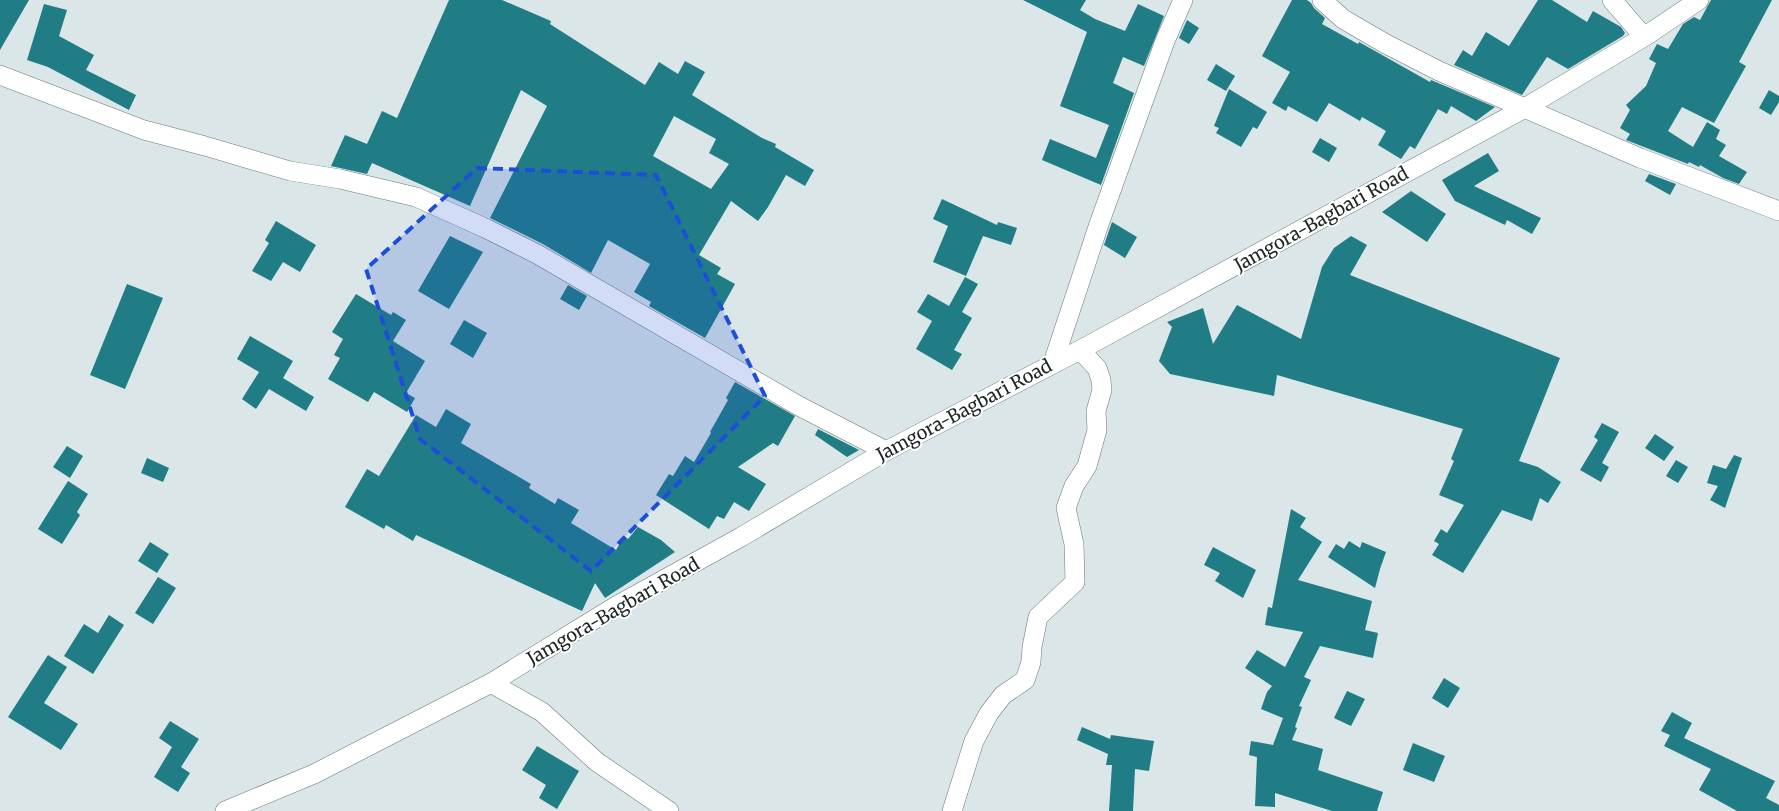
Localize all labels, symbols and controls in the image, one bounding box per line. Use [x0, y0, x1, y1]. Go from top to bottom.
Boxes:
street label: Jamgora-Bagbari Road [1229, 161, 1412, 277]
street label: Jamgora-Bagbari Road [871, 354, 1056, 467]
street label: Jamgora-Bagbari Road [522, 552, 704, 670]

